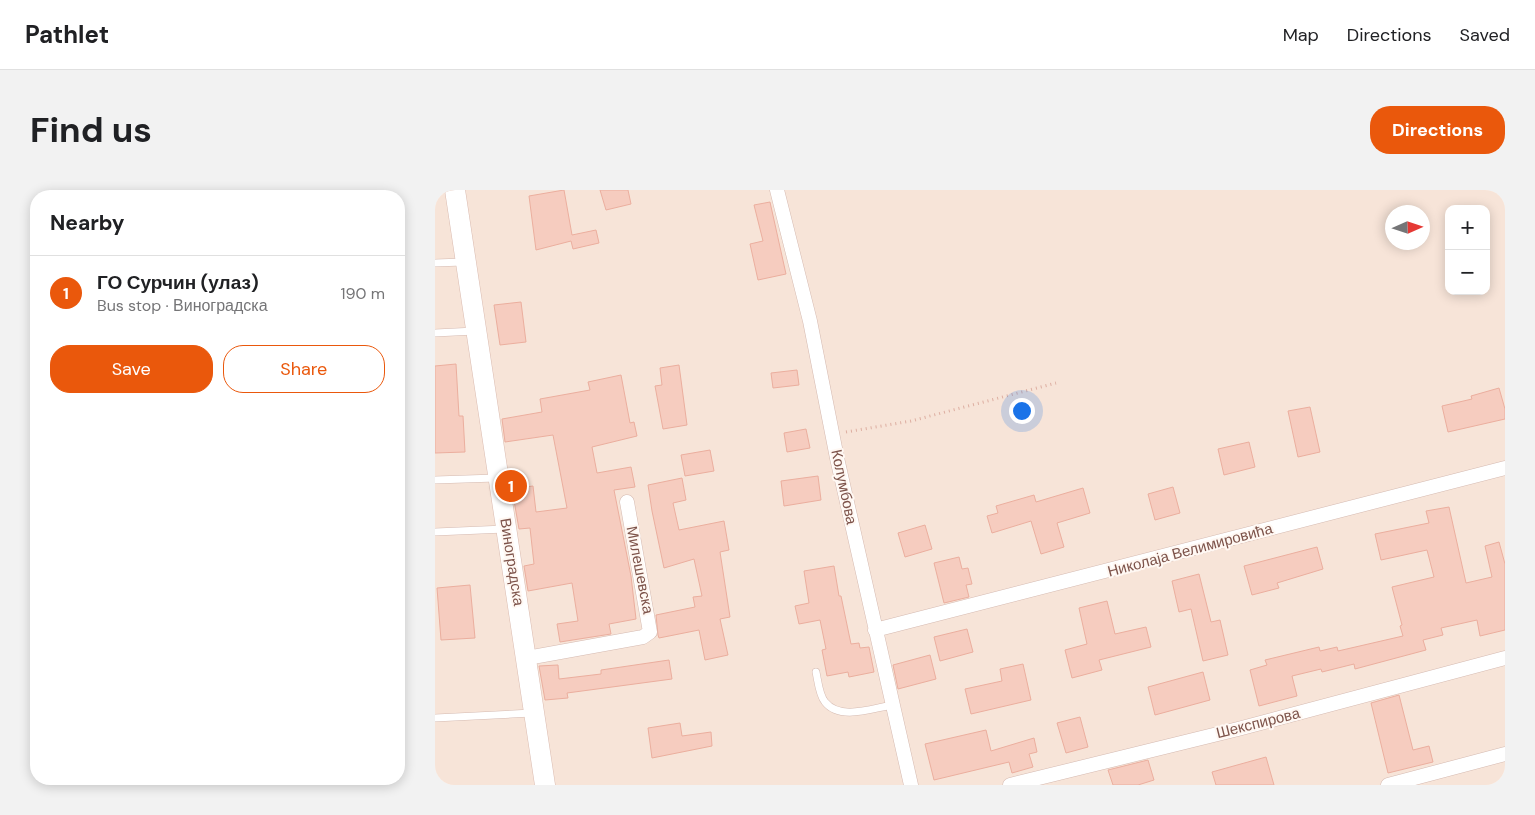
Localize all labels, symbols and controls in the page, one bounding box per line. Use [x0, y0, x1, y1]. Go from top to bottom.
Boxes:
text: Pathlet [25, 19, 109, 50]
text: Map [1283, 23, 1319, 47]
text: Directions [1347, 23, 1432, 47]
text: Saved [1460, 23, 1510, 47]
button: Directions [1370, 106, 1505, 154]
text: Find us [30, 107, 152, 153]
north arrow [1385, 205, 1430, 250]
map controls [1445, 205, 1490, 295]
button: + [1445, 205, 1490, 250]
text: Nearby [50, 209, 124, 237]
button: − [1445, 250, 1490, 295]
text: ГО Сурчин (улаз) [97, 270, 259, 295]
text: 1 [63, 283, 69, 304]
text: 190 m [341, 283, 385, 304]
text: Bus stop · Виноградска [97, 295, 268, 316]
button: Save [50, 345, 213, 393]
button: Share [223, 345, 385, 393]
your location [1009, 398, 1035, 424]
street label: Колумбова [826, 448, 862, 527]
pin: 1 [495, 467, 527, 505]
street label: Виноградска [495, 517, 529, 608]
street label: Николаја Велимировића [1105, 518, 1275, 582]
street label: Милешевска [622, 524, 658, 616]
street label: Шекспирова [1214, 703, 1303, 743]

